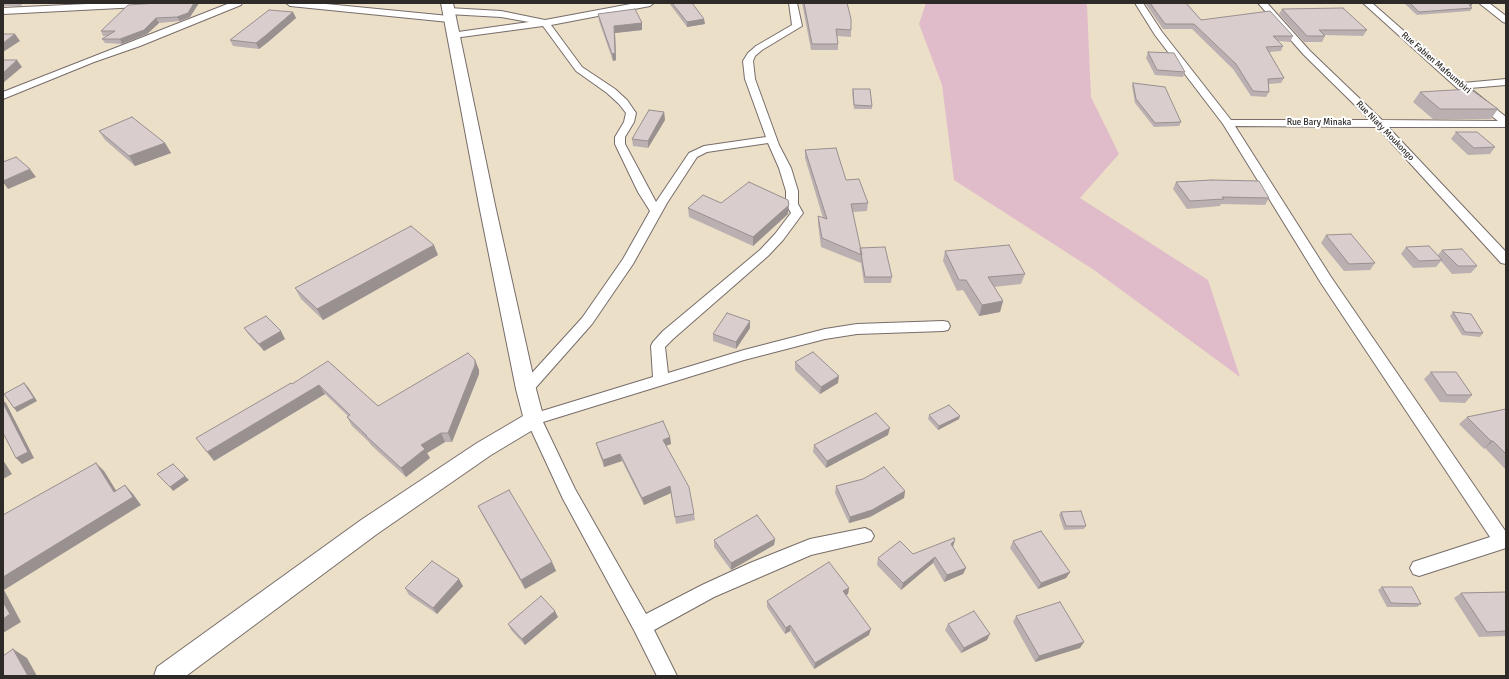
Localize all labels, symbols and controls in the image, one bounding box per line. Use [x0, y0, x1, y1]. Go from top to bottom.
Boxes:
street label: Rue Fabien Mafoumbiri [1399, 30, 1473, 96]
street label: Rue Niaty Moukongo [1354, 99, 1416, 163]
street label: Rue Bary Minaka [1287, 118, 1351, 128]

